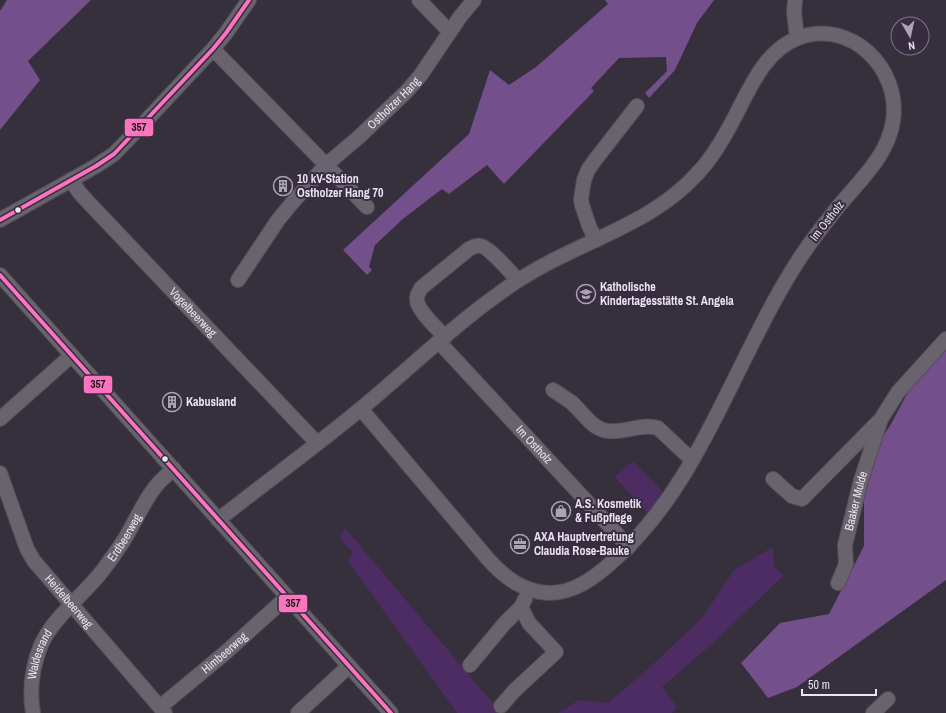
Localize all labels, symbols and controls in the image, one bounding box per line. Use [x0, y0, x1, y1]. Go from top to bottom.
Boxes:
north arrow [890, 16, 930, 56]
text: N [907, 38, 916, 53]
street label: Ostholzer Hang [364, 73, 424, 133]
line badge: 357 [124, 118, 154, 137]
text: 357 [131, 120, 147, 134]
place label: 10 kV-Station Ostholzer Hang 70 [297, 171, 384, 201]
building icon: 10 kV-Station Ostholzer Hang 70 [272, 175, 294, 197]
street label: Im Ostholz [806, 197, 848, 244]
unlabelled marker [13, 205, 23, 215]
place label: Katholische Kindertagesstätte St. Angela [600, 279, 734, 309]
school or university icon: Katholische Kindertagesstätte St. Angela [575, 283, 597, 305]
street label: Vogelbeerweg [165, 284, 220, 341]
line badge: 357 [83, 375, 113, 394]
text: 357 [90, 377, 106, 391]
building icon: Kabusland [161, 391, 183, 413]
place label: Kabusland [186, 394, 236, 410]
street label: Im Ostholz [512, 422, 556, 467]
unlabelled marker [160, 454, 170, 464]
street label: Baaker Mulde [841, 469, 871, 532]
place label: A.S. Kosmetik & Fußpflege [575, 496, 642, 526]
shop icon: A.S. Kosmetik & Fußpflege [550, 500, 572, 522]
street label: Erdbeerweg [104, 510, 145, 565]
place label: AXA Hauptvertretung Claudia Rose-Bauke [534, 529, 634, 559]
office icon: AXA Hauptvertretung Claudia Rose-Bauke [509, 533, 531, 555]
street label: Heidelbeerweg [41, 571, 97, 632]
line badge: 357 [278, 594, 308, 613]
text: 357 [285, 596, 301, 610]
street label: Waldesrand [24, 626, 56, 680]
street label: Himbeerweg [198, 628, 251, 677]
scale bar [802, 671, 876, 697]
text: 50 m [808, 677, 830, 693]

